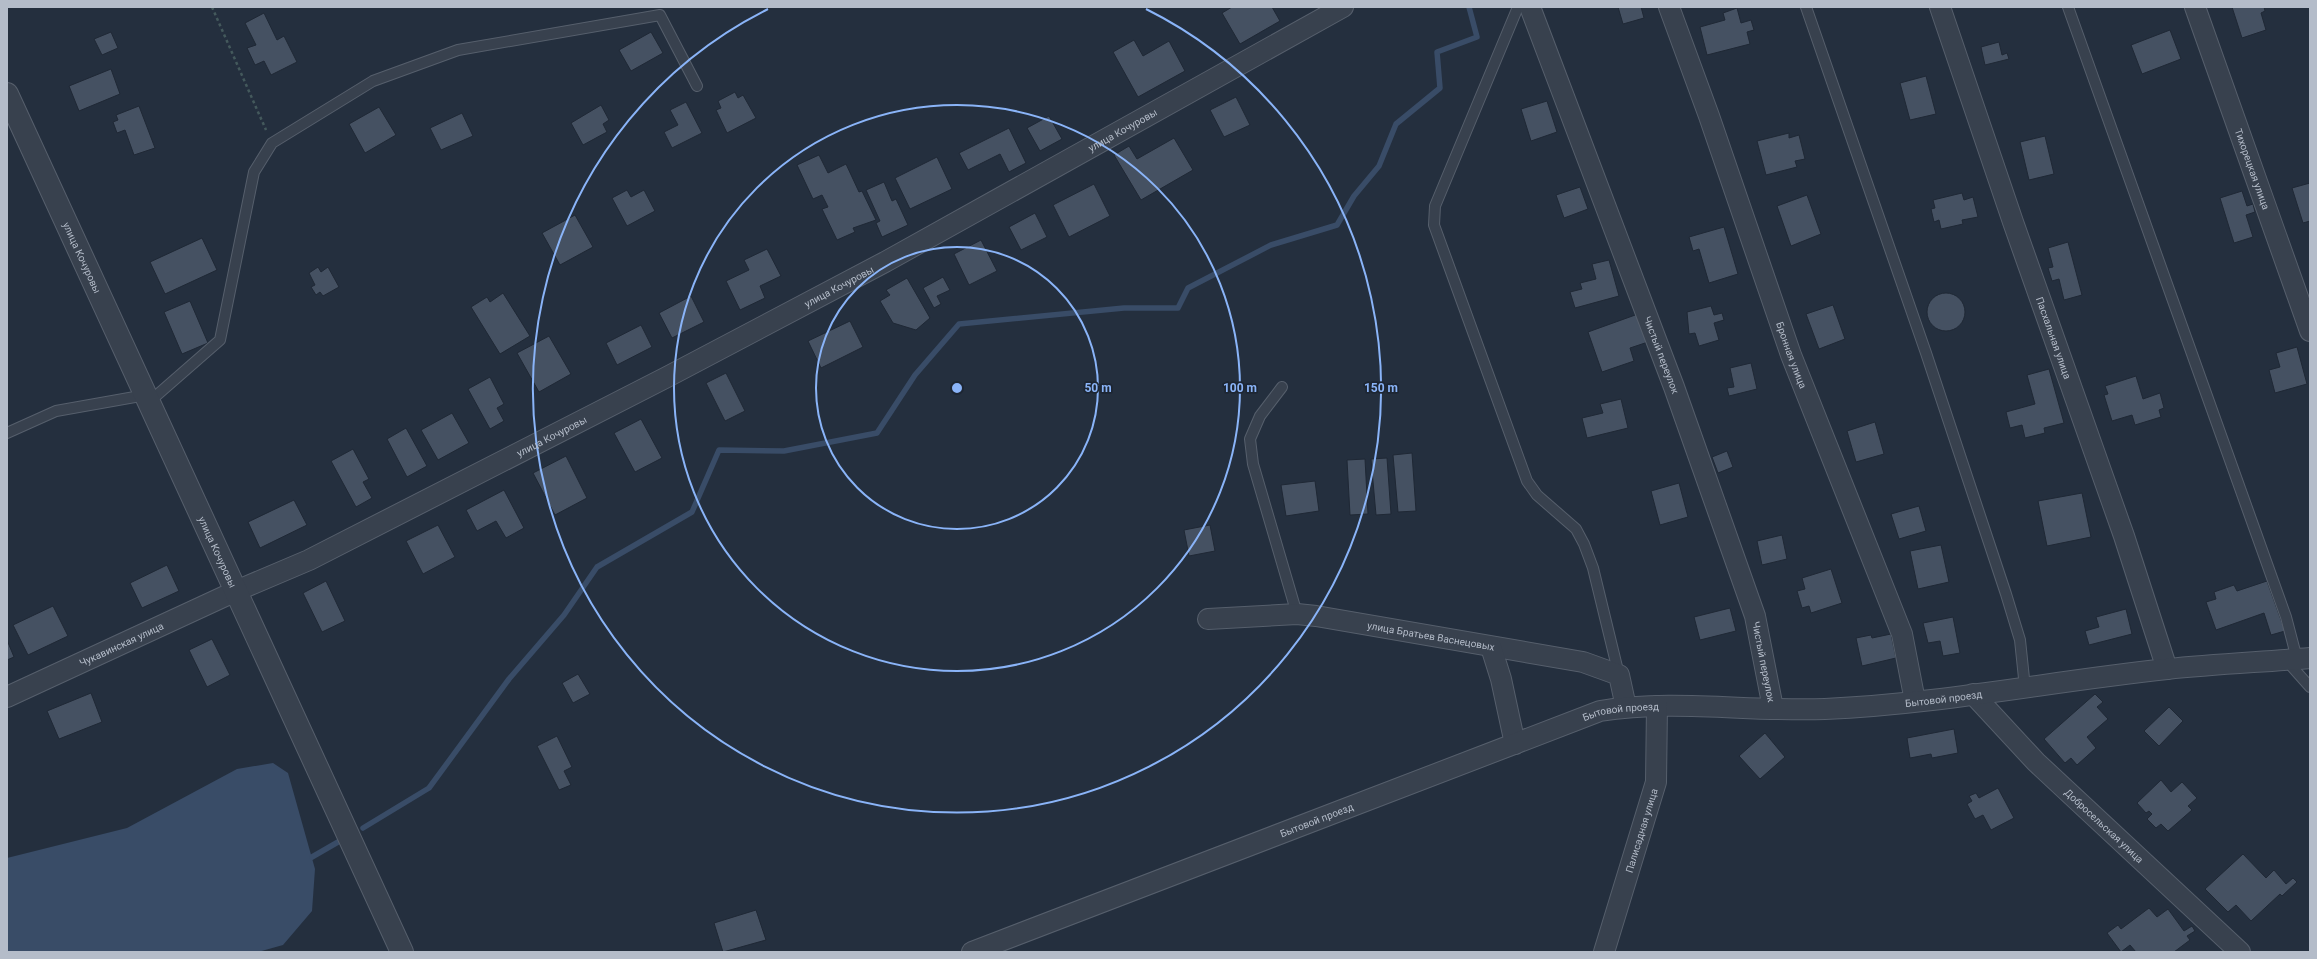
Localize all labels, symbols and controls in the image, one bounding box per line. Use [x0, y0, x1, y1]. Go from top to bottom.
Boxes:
street label: улица Кочуровы [1086, 106, 1159, 153]
street label: Тихорецкая улица [2233, 127, 2272, 211]
street label: улица Кочуровы [61, 220, 103, 295]
street label: улица Кочуровы [802, 264, 875, 309]
street label: Пасхальная улица [2034, 295, 2074, 380]
street label: Чистый переулок [1642, 315, 1682, 396]
street label: Бронная улица [1774, 320, 1809, 390]
centre of rings [950, 381, 964, 395]
text: 50 m [1084, 381, 1112, 395]
text: 100 m [1223, 381, 1257, 395]
text: 150 m [1364, 381, 1398, 395]
street label: улица Кочуровы [515, 414, 588, 458]
street label: улица Кочуровы [197, 515, 239, 589]
street label: улица Братьев Васнецовых [1366, 619, 1496, 652]
street label: Чукавинская улица [78, 620, 165, 668]
street label: Чистый переулок [1751, 621, 1777, 704]
street label: Бытовой проезд [1904, 688, 1983, 708]
street label: Бытовой проезд [1581, 700, 1659, 723]
street label: Добросельская улица [2063, 786, 2146, 865]
street label: Палисадная улица [1623, 787, 1659, 874]
street label: Бытовой проезд [1278, 801, 1355, 839]

